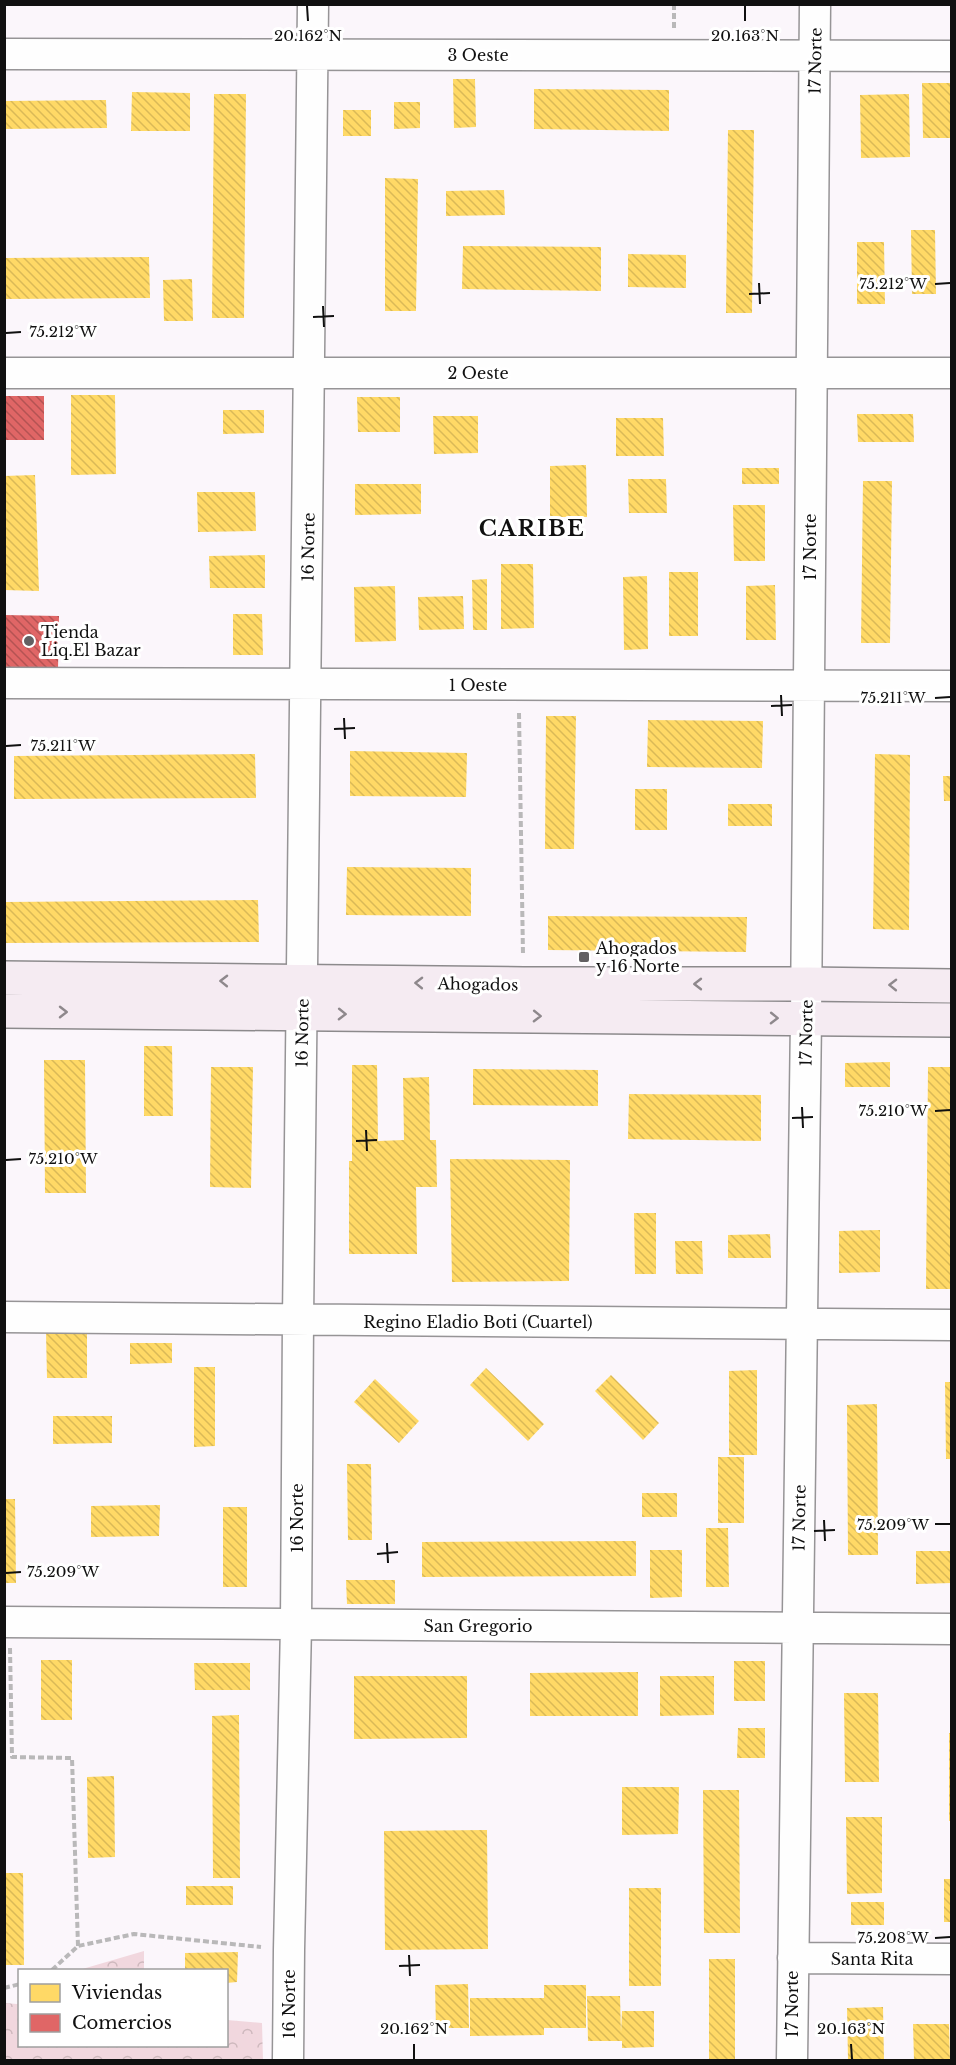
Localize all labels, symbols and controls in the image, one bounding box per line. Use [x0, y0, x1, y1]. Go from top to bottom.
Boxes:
text: 20.162°N [274, 26, 342, 45]
text: 20.163°N [711, 26, 779, 45]
street label: 17 Norte [804, 27, 826, 95]
street label: 3 Oeste [447, 45, 509, 65]
text: 75.212°W [859, 274, 927, 293]
text: 75.212°W [29, 322, 97, 341]
street label: 2 Oeste [447, 363, 509, 383]
street label: 16 Norte [297, 512, 319, 582]
street label: 17 Norte [800, 513, 820, 581]
district label: CARIBE [479, 515, 585, 542]
place label: Tienda Liq.El Bazar [41, 622, 141, 660]
marker: Tienda Liq.El Bazar [22, 634, 36, 648]
street label: 1 Oeste [449, 675, 507, 695]
text: 75.211°W [860, 688, 926, 707]
text: 75.211°W [30, 736, 96, 755]
place label: Ahogados y 16 Norte [595, 938, 680, 976]
marker: Ahogados y 16 Norte [577, 950, 591, 964]
street label: Ahogados [436, 973, 519, 995]
one-way arrow [220, 975, 229, 987]
one-way arrow [415, 977, 424, 989]
one-way arrow [694, 978, 703, 990]
one-way arrow [889, 979, 898, 991]
street label: 16 Norte [291, 998, 313, 1068]
street label: 17 Norte [795, 999, 817, 1067]
one-way arrow [58, 1006, 67, 1018]
one-way arrow [337, 1008, 346, 1020]
one-way arrow [532, 1010, 541, 1022]
one-way arrow [769, 1012, 778, 1024]
text: 75.210°W [858, 1101, 928, 1120]
text: 75.210°W [28, 1149, 98, 1168]
street label: Regino Eladio Boti (Cuartel) [363, 1312, 593, 1332]
street label: 16 Norte [287, 1483, 307, 1553]
street label: 17 Norte [788, 1484, 810, 1552]
text: 75.209°W [857, 1515, 929, 1534]
text: 75.209°W [27, 1562, 99, 1581]
street label: San Gregorio [424, 1616, 532, 1636]
text: 75.208°W [857, 1928, 929, 1947]
street label: Santa Rita [831, 1949, 913, 1969]
legend [18, 1969, 228, 2047]
street label: 16 Norte [279, 1969, 299, 2039]
street label: 17 Norte [782, 1970, 802, 2038]
text: Viviendas [71, 1982, 162, 2004]
text: Comercios [72, 2012, 172, 2034]
text: 20.162°N [380, 2019, 448, 2038]
text: 20.163°N [817, 2019, 885, 2038]

